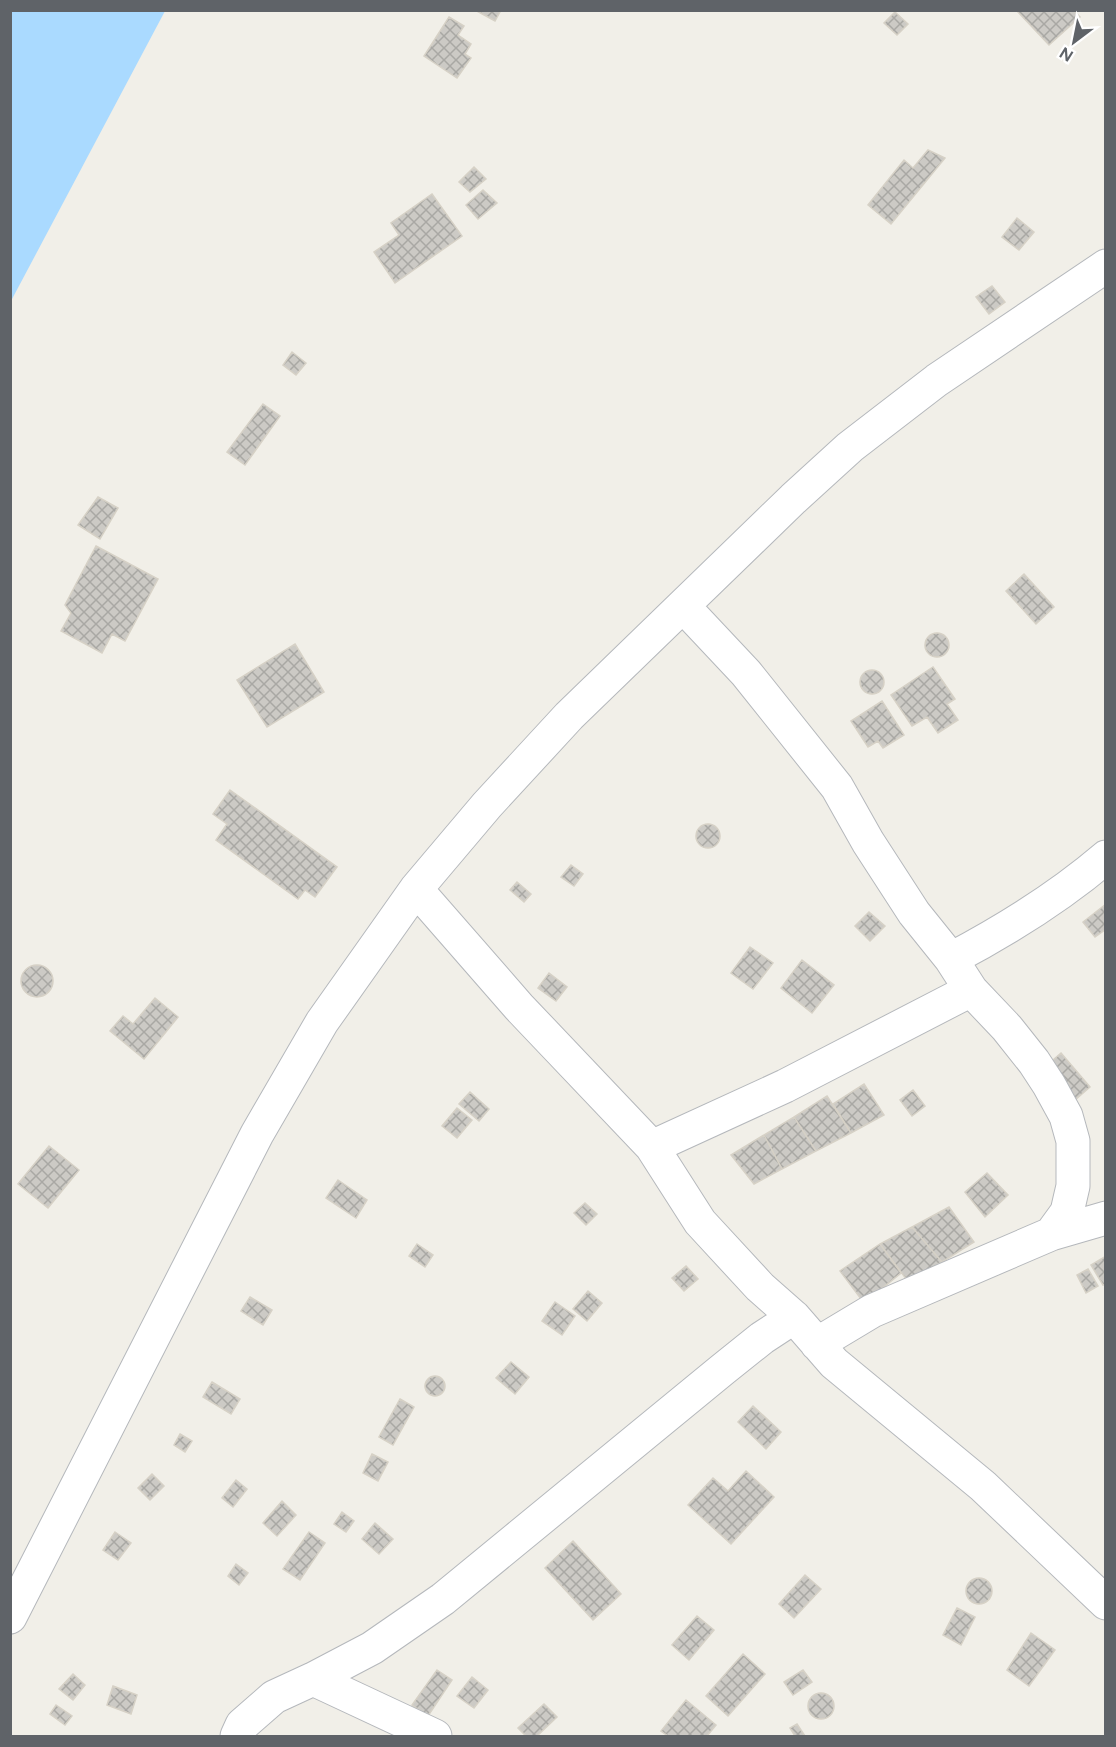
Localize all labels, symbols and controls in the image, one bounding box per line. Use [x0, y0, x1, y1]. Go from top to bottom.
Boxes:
north arrow [1044, 12, 1104, 72]
text: N [1056, 43, 1077, 66]

